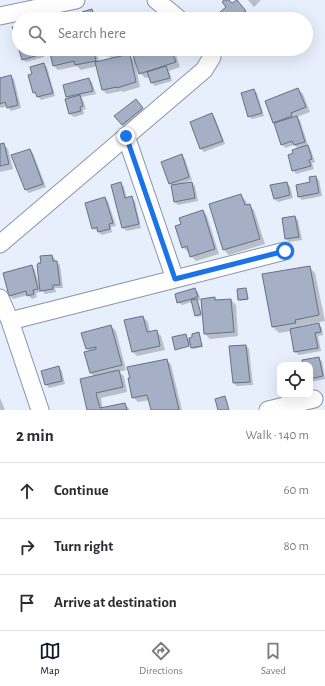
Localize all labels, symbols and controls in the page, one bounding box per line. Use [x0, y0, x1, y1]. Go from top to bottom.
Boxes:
search box [12, 12, 313, 56]
icon: search [26, 23, 48, 45]
text: Search here [58, 26, 126, 41]
route end [117, 127, 135, 145]
route start [276, 242, 294, 260]
map controls [277, 362, 313, 398]
button: locate [277, 362, 313, 398]
text: 2 min [16, 427, 54, 444]
text: Walk · 140 m [246, 429, 309, 442]
icon: ahead [16, 480, 38, 502]
text: Continue [54, 483, 109, 498]
text: 60 m [283, 484, 309, 497]
icon: right [16, 536, 38, 558]
text: Turn right [54, 539, 113, 554]
text: 80 m [283, 540, 309, 553]
icon: arrive [16, 592, 38, 614]
text: Arrive at destination [54, 595, 177, 610]
tab: Map [39, 640, 61, 677]
tab: Directions [139, 640, 183, 677]
tab: Saved [261, 640, 286, 677]

